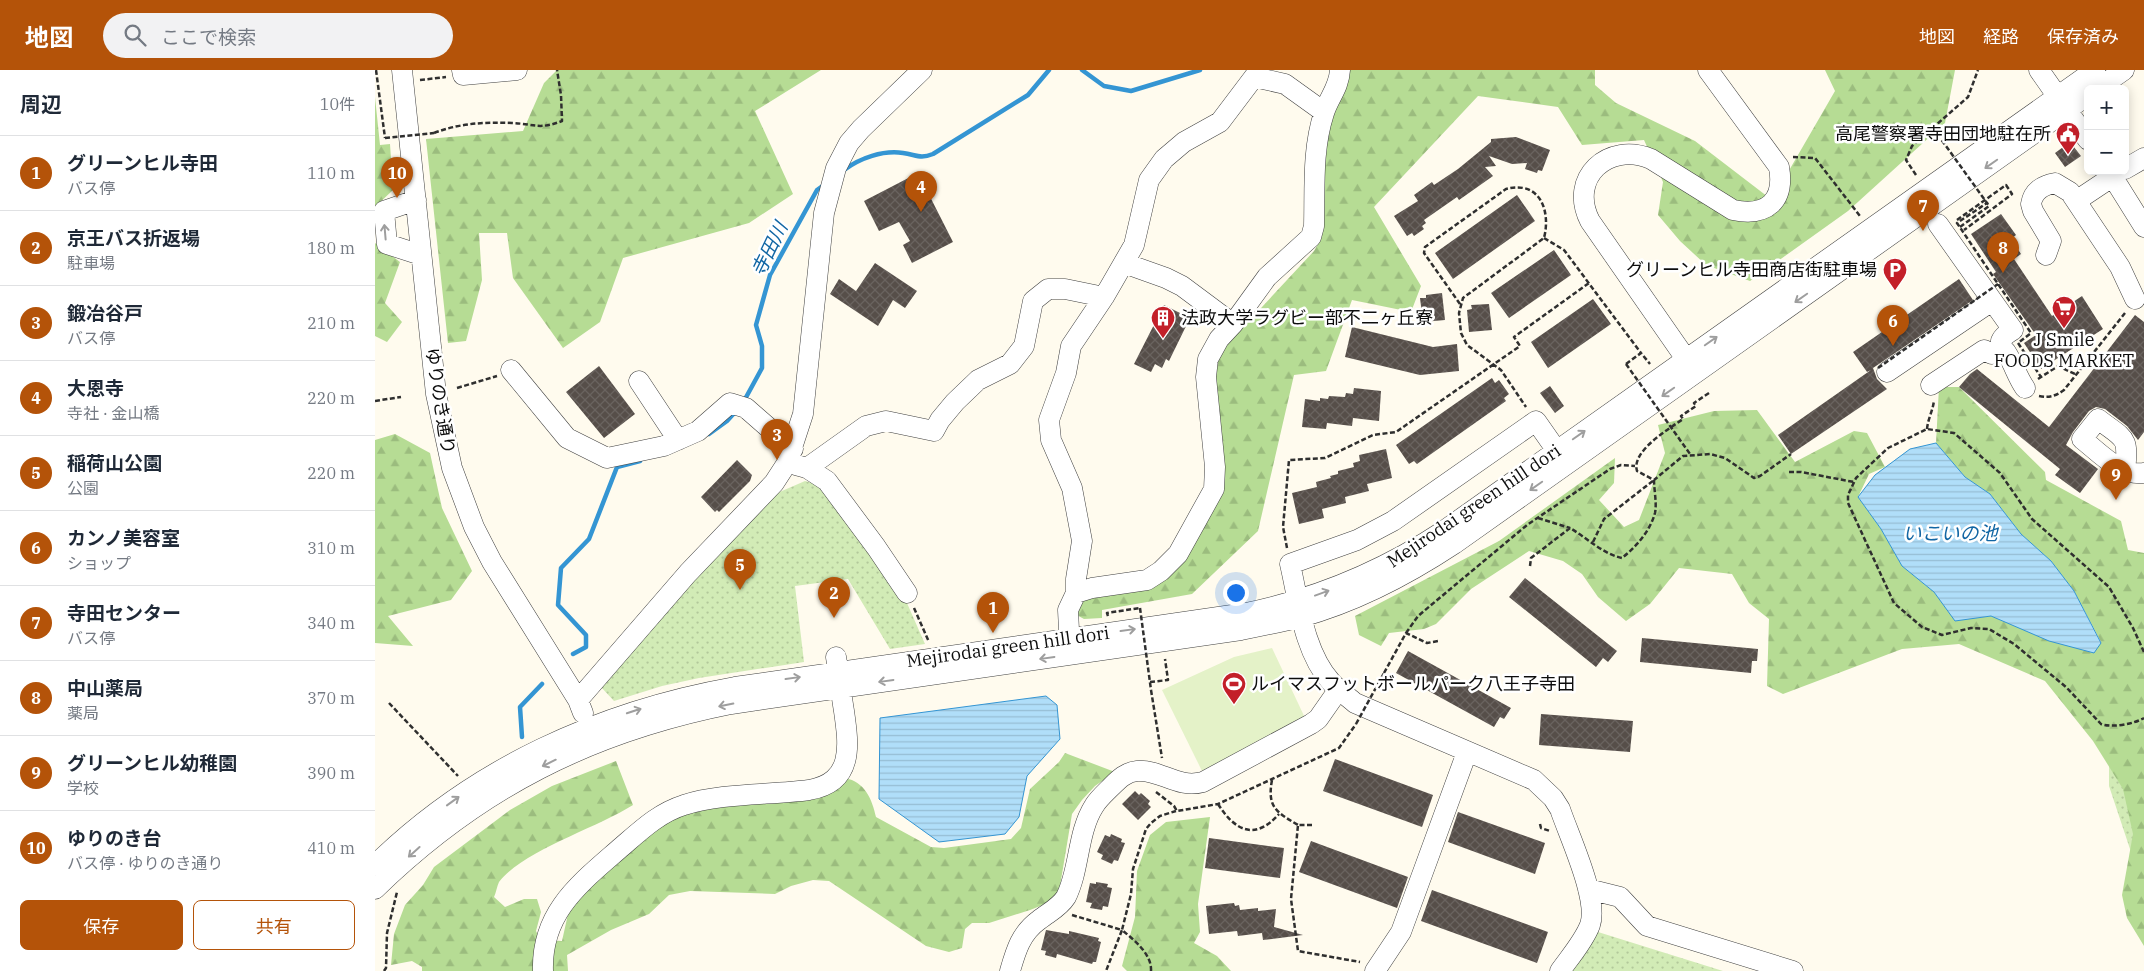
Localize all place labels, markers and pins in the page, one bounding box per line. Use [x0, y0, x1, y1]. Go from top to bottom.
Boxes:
public building icon: 高尾警察署寺田団地駐在所 [2055, 121, 2081, 155]
place label: 高尾警察署寺田団地駐在所 [1835, 122, 2051, 145]
pin: 10 [381, 157, 413, 198]
pin: 4 [905, 171, 937, 212]
pin: 7 [1907, 190, 1939, 231]
pin: 8 [1987, 232, 2019, 273]
parking icon: グリーンヒル寺田商店街駐車場 [1882, 257, 1908, 291]
place label: グリーンヒル寺田商店街駐車場 [1626, 258, 1877, 281]
supermarket icon: J Smile FOODS MARKET [2051, 295, 2077, 329]
building icon: 法政大学ラグビー部不二ヶ丘寮 [1150, 305, 1176, 339]
pin: 6 [1877, 305, 1909, 346]
place label: 法政大学ラグビー部不二ヶ丘寮 [1181, 306, 1433, 329]
place label: J Smile FOODS MARKET [1994, 328, 2135, 372]
pin: 3 [761, 419, 793, 460]
pin: 9 [2100, 459, 2132, 500]
pin: 5 [724, 549, 756, 590]
pin: 2 [818, 577, 850, 618]
pin: 1 [977, 592, 1009, 633]
sports icon: ルイマスフットボールパーク八王子寺田 [1221, 671, 1247, 705]
place label: ルイマスフットボールパーク八王子寺田 [1251, 672, 1575, 695]

